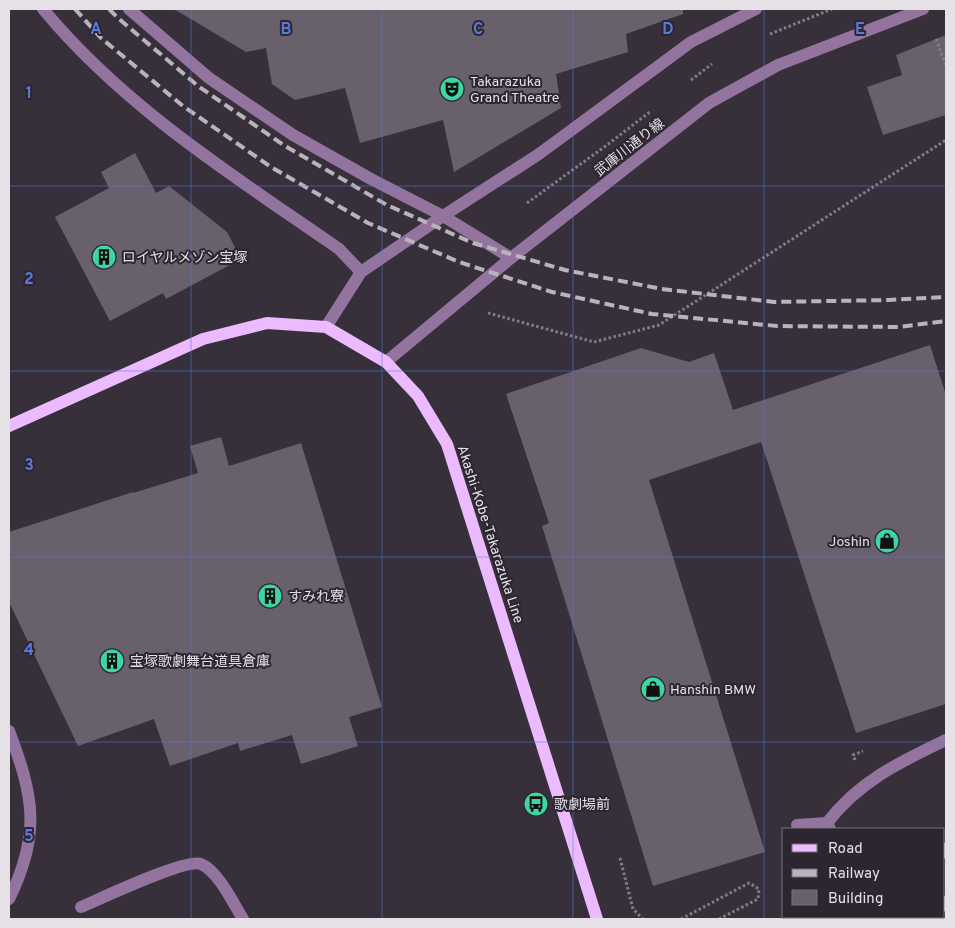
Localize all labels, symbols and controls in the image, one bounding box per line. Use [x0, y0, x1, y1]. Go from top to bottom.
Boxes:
text: A [90, 20, 102, 40]
text: B [280, 20, 292, 40]
text: C [473, 20, 483, 40]
text: D [662, 20, 674, 40]
text: E [855, 20, 865, 40]
place label: Takarazuka Grand Theatre [470, 74, 559, 107]
theatre icon: Takarazuka Grand Theatre [439, 76, 465, 102]
text: 1 [26, 84, 32, 104]
street label: 武庫川通り線 [592, 116, 668, 181]
building icon: ロイヤルメゾン宝塚 [91, 244, 117, 270]
place label: ロイヤルメゾン宝塚 [122, 250, 248, 267]
text: 2 [24, 270, 34, 290]
street label: Akashi-Kobe-Takarazuka Line [453, 443, 526, 626]
text: 3 [24, 456, 34, 476]
shop icon: Joshin [874, 528, 900, 554]
place label: Joshin [829, 534, 870, 551]
building icon: すみれ寮 [257, 583, 283, 609]
place label: すみれ寮 [288, 589, 344, 606]
text: 4 [24, 641, 34, 661]
building icon: 宝塚歌劇舞台道具倉庫 [99, 648, 125, 674]
place label: 宝塚歌劇舞台道具倉庫 [130, 653, 270, 671]
shop icon: Hanshin BMW [640, 676, 666, 702]
place label: Hanshin BMW [670, 682, 756, 699]
bus stop icon: 歌劇場前 [523, 791, 549, 817]
place label: 歌劇場前 [554, 796, 610, 814]
text: 5 [24, 827, 34, 847]
legend [782, 828, 945, 918]
text: Road [828, 840, 863, 859]
text: Railway [828, 865, 880, 884]
text: Building [828, 890, 883, 909]

